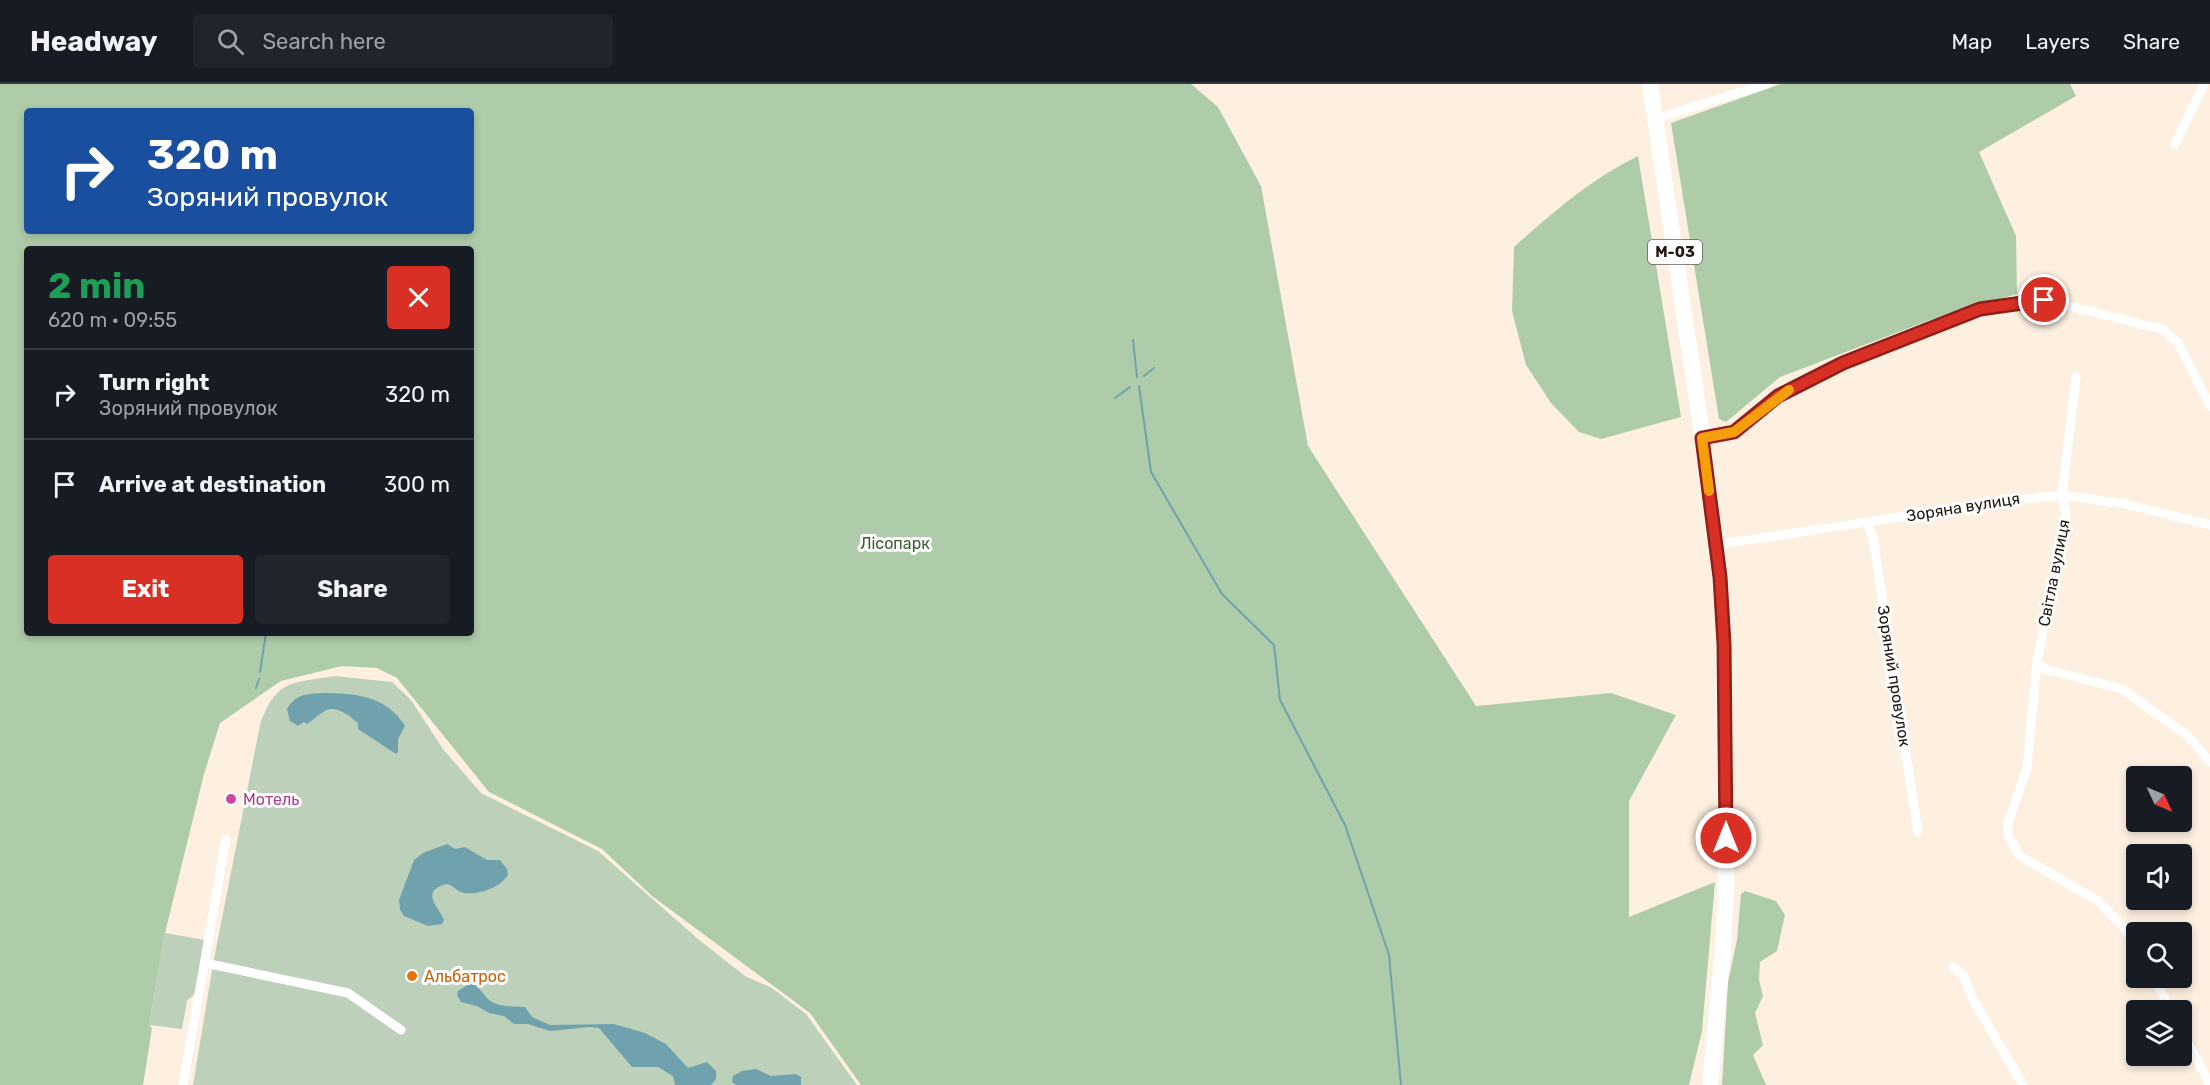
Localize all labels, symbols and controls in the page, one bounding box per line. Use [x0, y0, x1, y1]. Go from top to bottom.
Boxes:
search box [193, 14, 613, 68]
text: Headway [30, 25, 157, 58]
icon: search [214, 25, 247, 58]
text: Search here [262, 28, 386, 55]
text: Map [1951, 29, 1992, 54]
text: Layers [2025, 29, 2090, 54]
text: Share [2123, 29, 2180, 54]
text: 320 m [147, 130, 278, 180]
icon: right [48, 132, 126, 210]
text: Зоряний провулок [147, 181, 388, 213]
road number: М-03 [1648, 240, 1702, 264]
text: 2 min [48, 264, 146, 307]
button: close [387, 266, 450, 329]
pin [2018, 274, 2069, 325]
icon: arrive [2027, 283, 2060, 316]
text: 620 m · 09:55 [48, 308, 177, 332]
text: Turn right [99, 369, 209, 396]
icon: right [48, 378, 81, 411]
text: 320 m [385, 381, 450, 408]
text: Зоряний провулок [99, 396, 278, 420]
icon: arrive [48, 468, 81, 501]
text: Arrive at destination [99, 471, 326, 498]
text: 300 m [384, 471, 450, 498]
street label: Зоряна вулиця [1905, 489, 2021, 525]
street label: Світла вулиця [2034, 518, 2074, 628]
park label: Лісопарк [860, 534, 930, 553]
button: Exit [48, 555, 243, 624]
button: Share [255, 555, 450, 624]
street label: Зоряний провулок [1873, 604, 1915, 749]
north arrow [2126, 766, 2192, 832]
map controls [2126, 766, 2192, 1066]
place label: Мотель [243, 790, 299, 809]
marker: Мотель [224, 792, 238, 806]
position arrow [1694, 806, 1758, 870]
button: sound [2126, 844, 2192, 910]
button: search [2126, 922, 2192, 988]
place label: Альбатрос [424, 967, 506, 986]
marker: Альбатрос [405, 969, 419, 983]
button: layers [2126, 1000, 2192, 1066]

